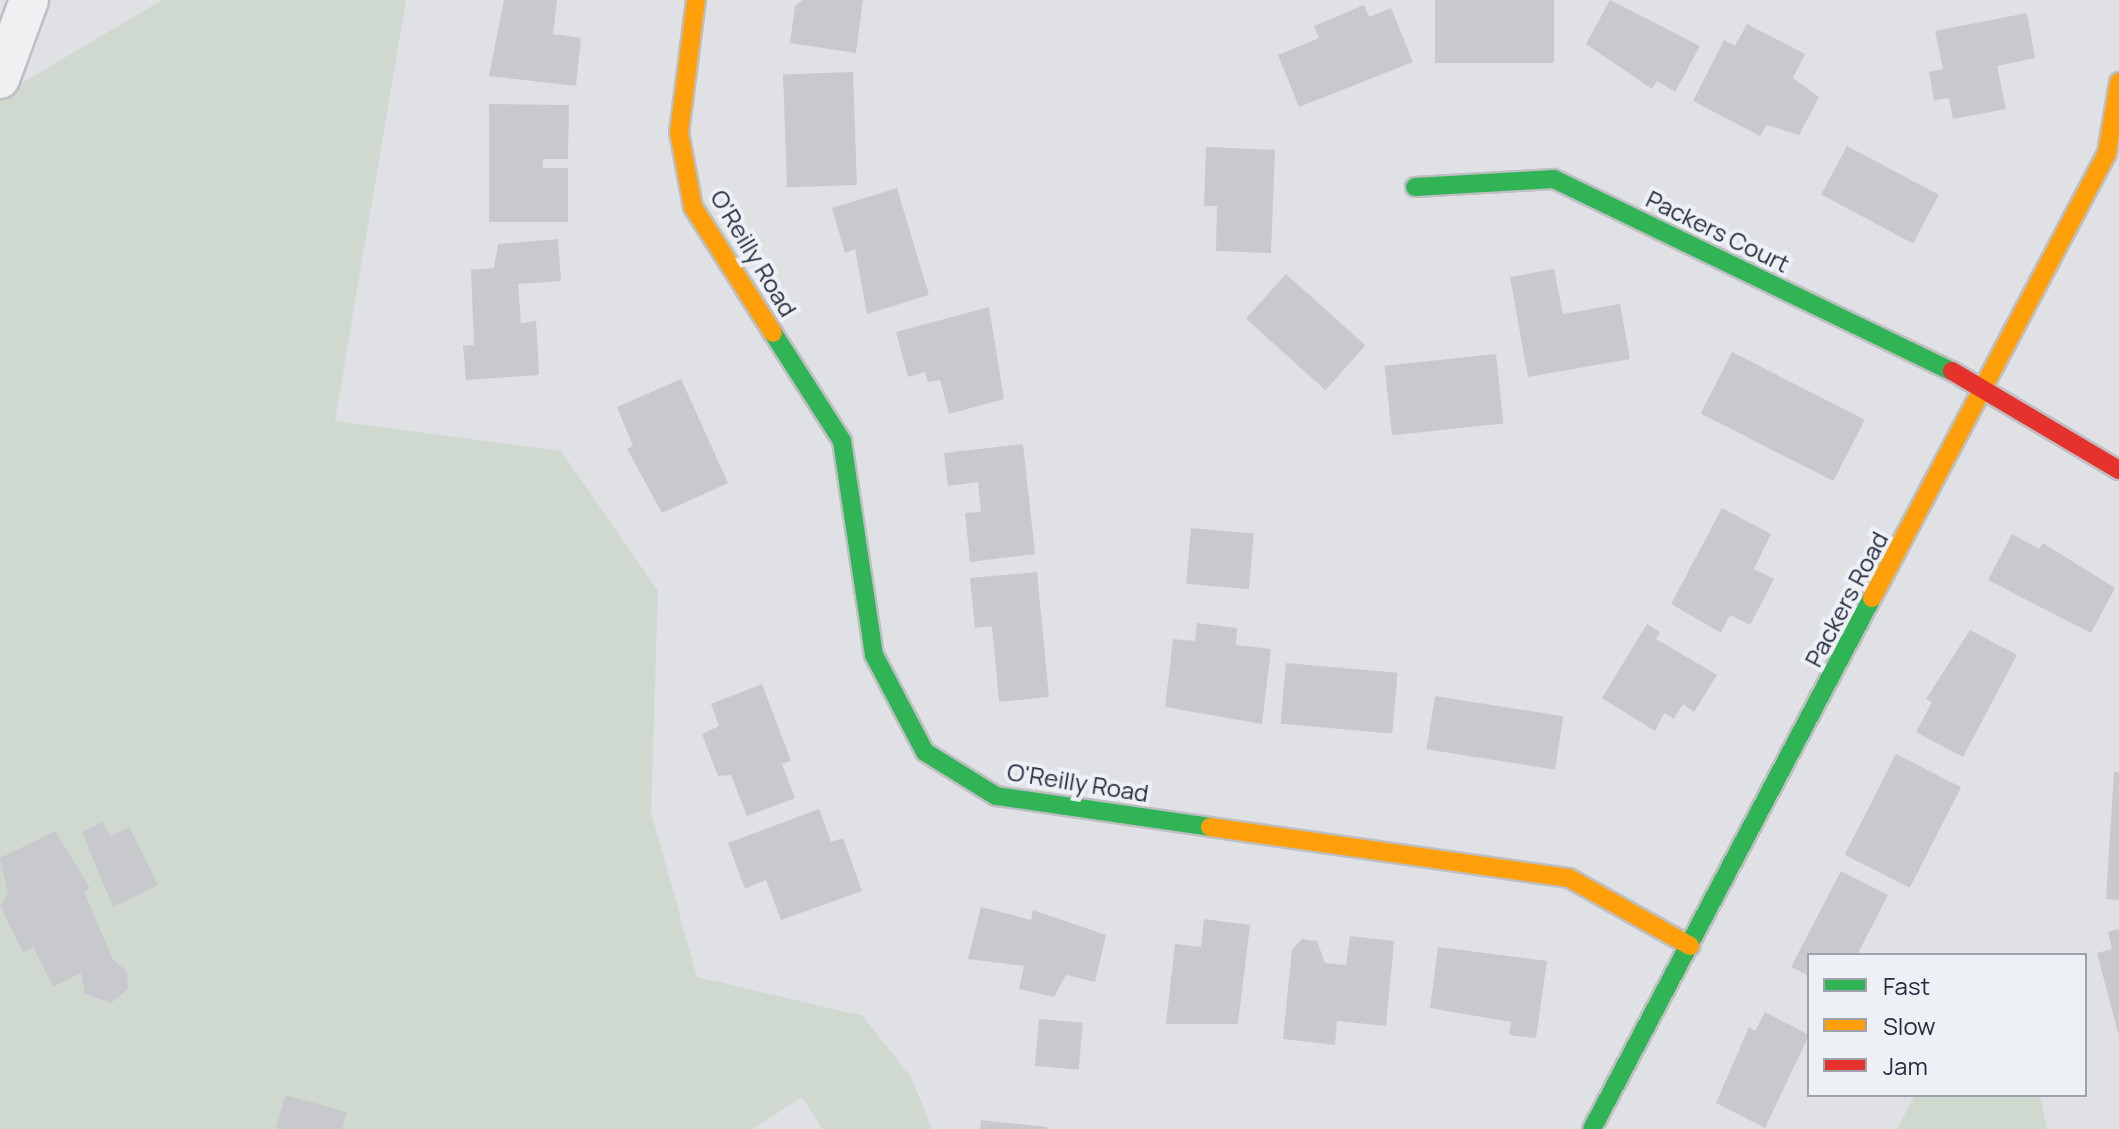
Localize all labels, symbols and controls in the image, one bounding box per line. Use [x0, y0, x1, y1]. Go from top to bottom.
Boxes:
street label: O'Reilly Road [705, 184, 803, 322]
street label: Packers Court [1642, 184, 1794, 278]
street label: Packers Road [1798, 527, 1894, 671]
street label: O'Reilly Road [1005, 757, 1151, 807]
legend [1807, 953, 2087, 1097]
text: Fast [1883, 969, 1930, 1002]
text: Slow [1883, 1009, 1936, 1042]
text: Jam [1883, 1049, 1928, 1082]

